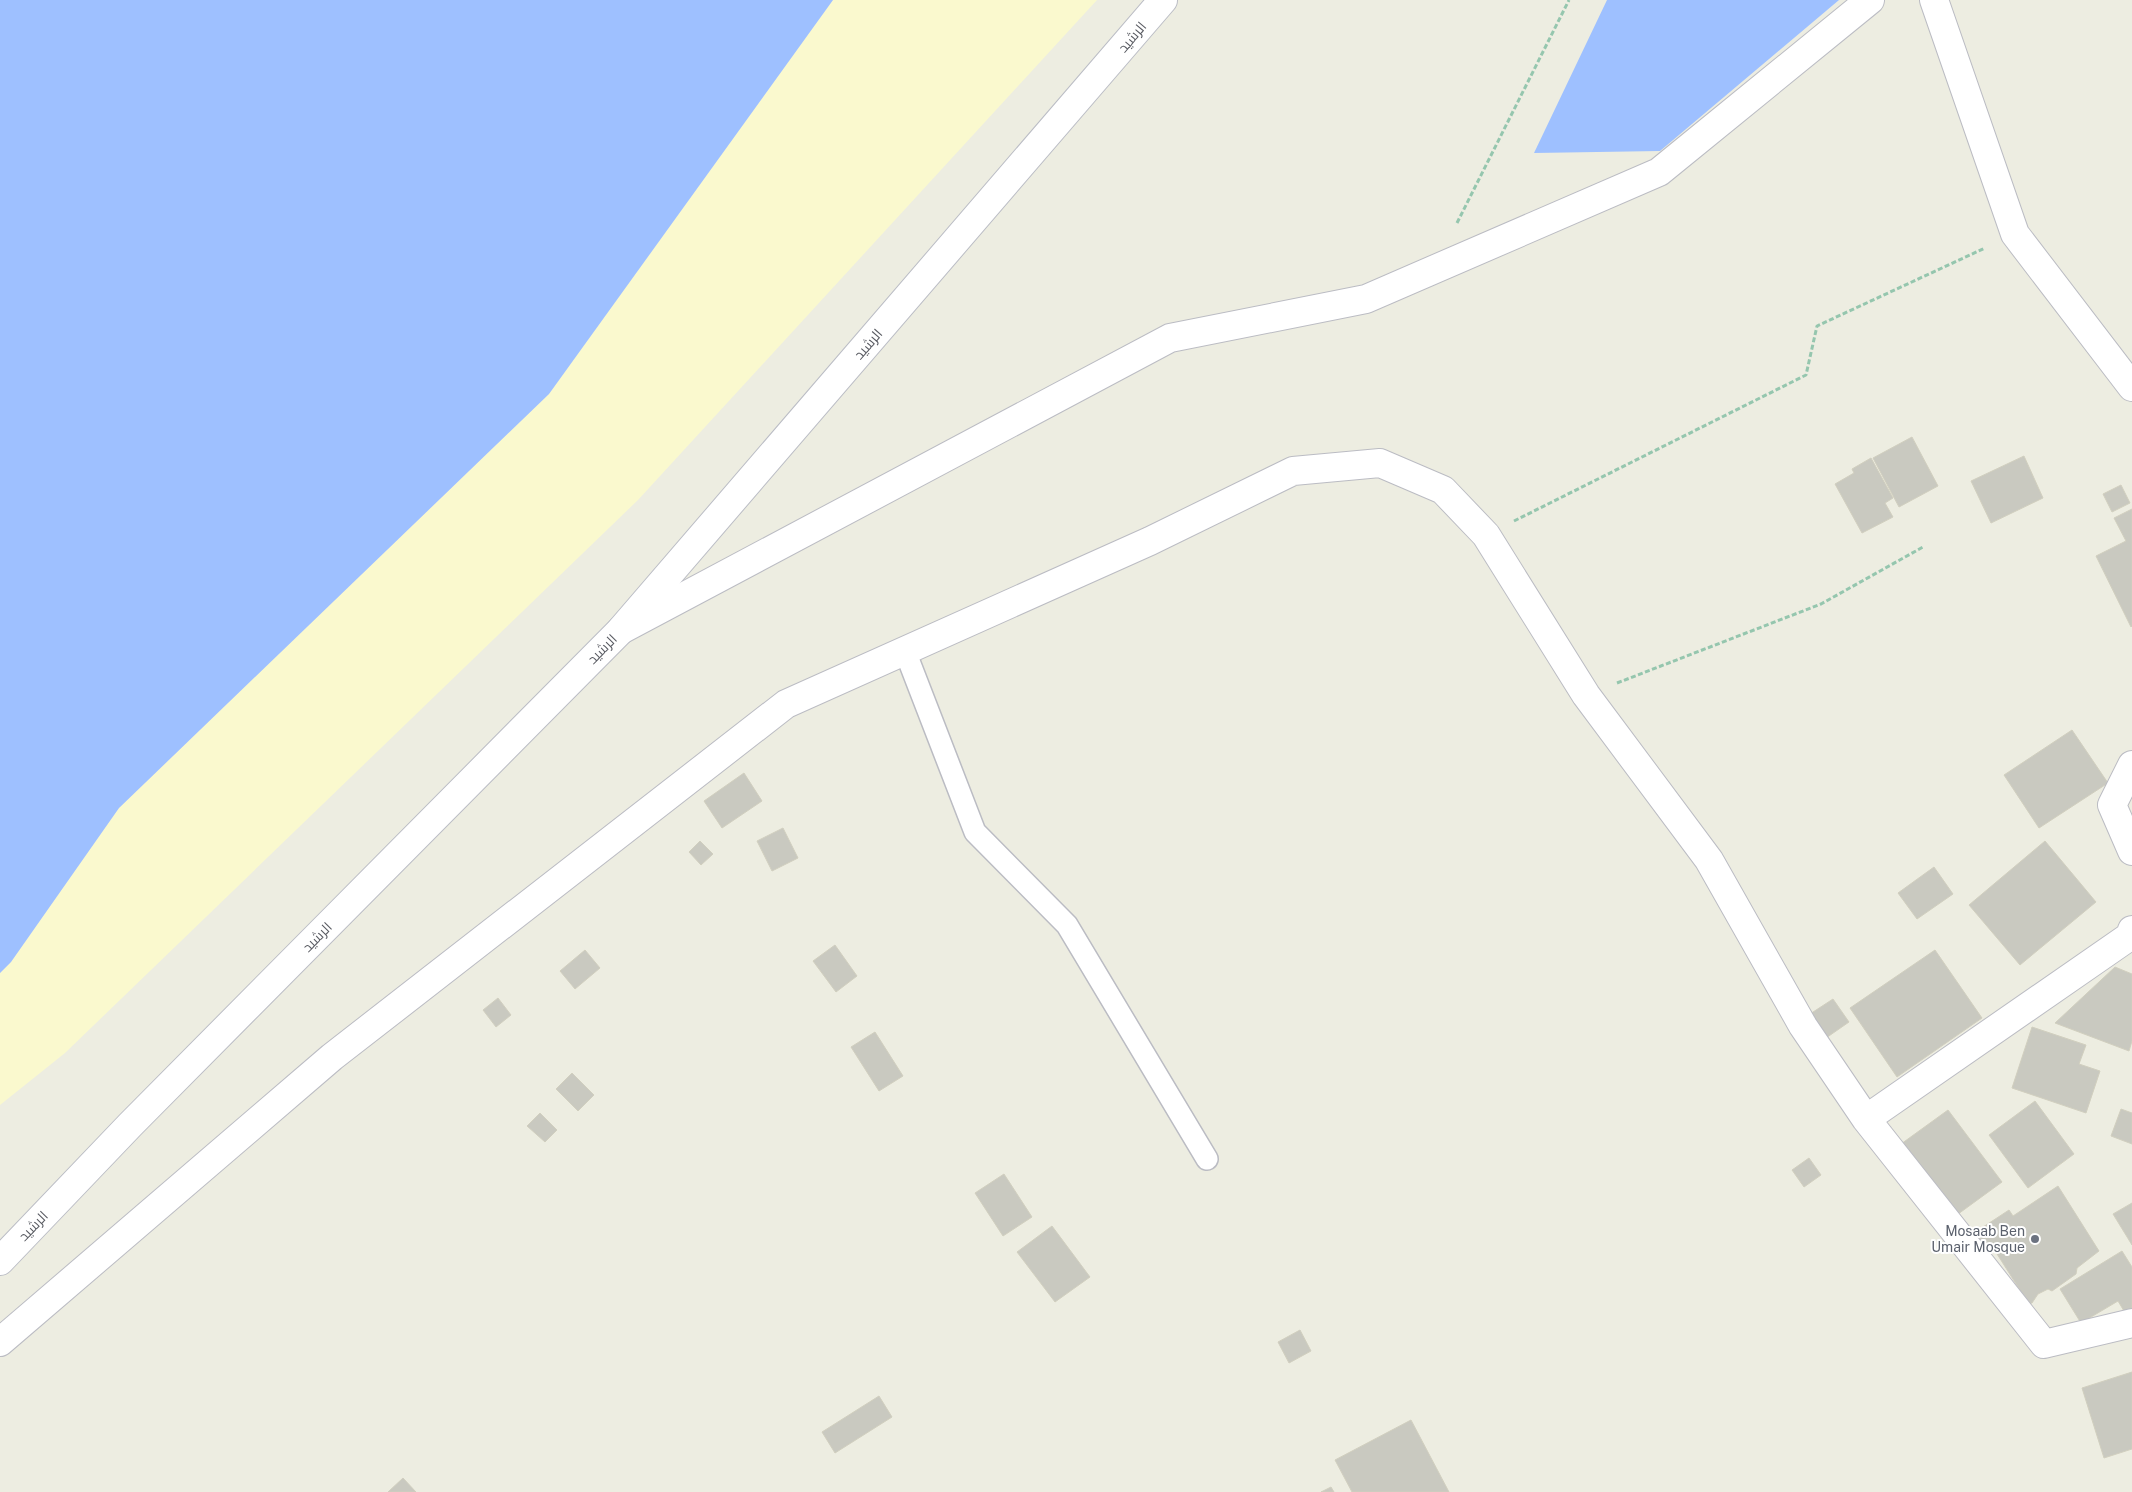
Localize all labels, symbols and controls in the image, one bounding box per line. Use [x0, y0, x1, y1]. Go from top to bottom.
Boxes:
street label: الرشيد [1115, 18, 1149, 56]
street label: الرشيد [850, 326, 886, 362]
street label: الرشيد [584, 631, 620, 667]
street label: الرشيد [299, 919, 335, 955]
street label: الرشيد [15, 1208, 51, 1244]
place label: Mosaab Ben Umair Mosque [1931, 1223, 2025, 1255]
marker: Mosaab Ben Umair Mosque [2029, 1233, 2041, 1245]

